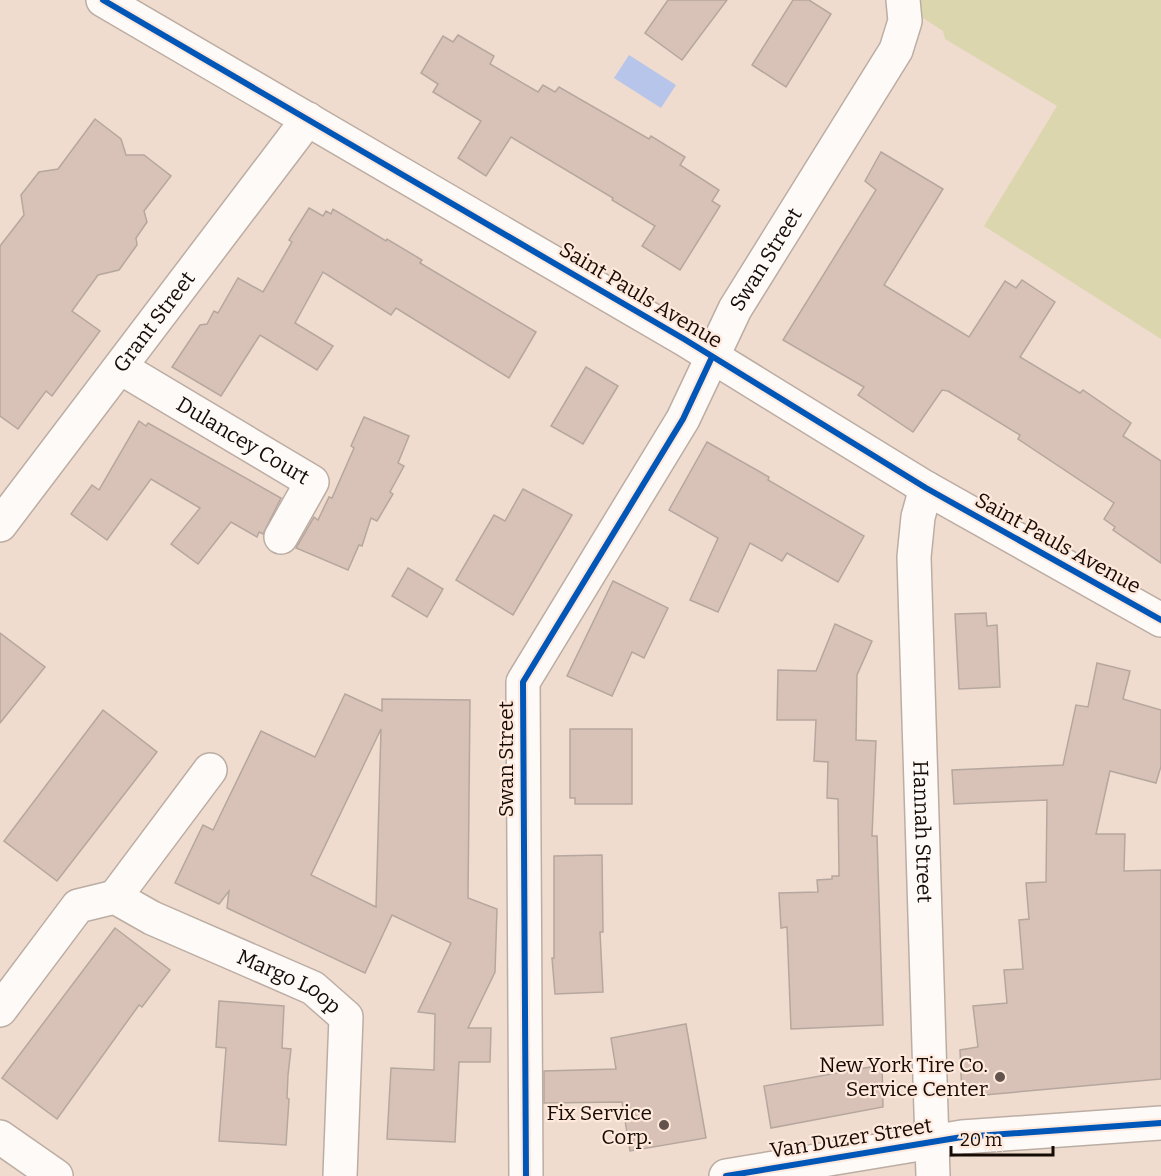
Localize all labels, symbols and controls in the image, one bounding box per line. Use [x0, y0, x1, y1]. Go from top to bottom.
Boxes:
street label: Swan Street [724, 203, 808, 316]
street label: Saint Pauls Avenue [555, 236, 727, 354]
street label: Grant Street [107, 266, 201, 378]
street label: Dulancey Court [172, 391, 314, 491]
street label: Saint Pauls Avenue [971, 487, 1145, 599]
street label: Swan Street [493, 700, 519, 817]
street label: Hannah Street [907, 760, 938, 904]
street label: Margo Loop [233, 944, 346, 1020]
place label: New York Tire Co. Service Center [819, 1052, 988, 1102]
marker: New York Tire Co. Service Center [993, 1070, 1007, 1084]
place label: Fix Service Corp. [547, 1100, 652, 1150]
street label: Van Duzer Street [768, 1112, 934, 1164]
marker: Fix Service Corp. [657, 1118, 671, 1132]
scale bar [951, 1119, 1053, 1157]
text: 20 m [960, 1129, 1002, 1151]

